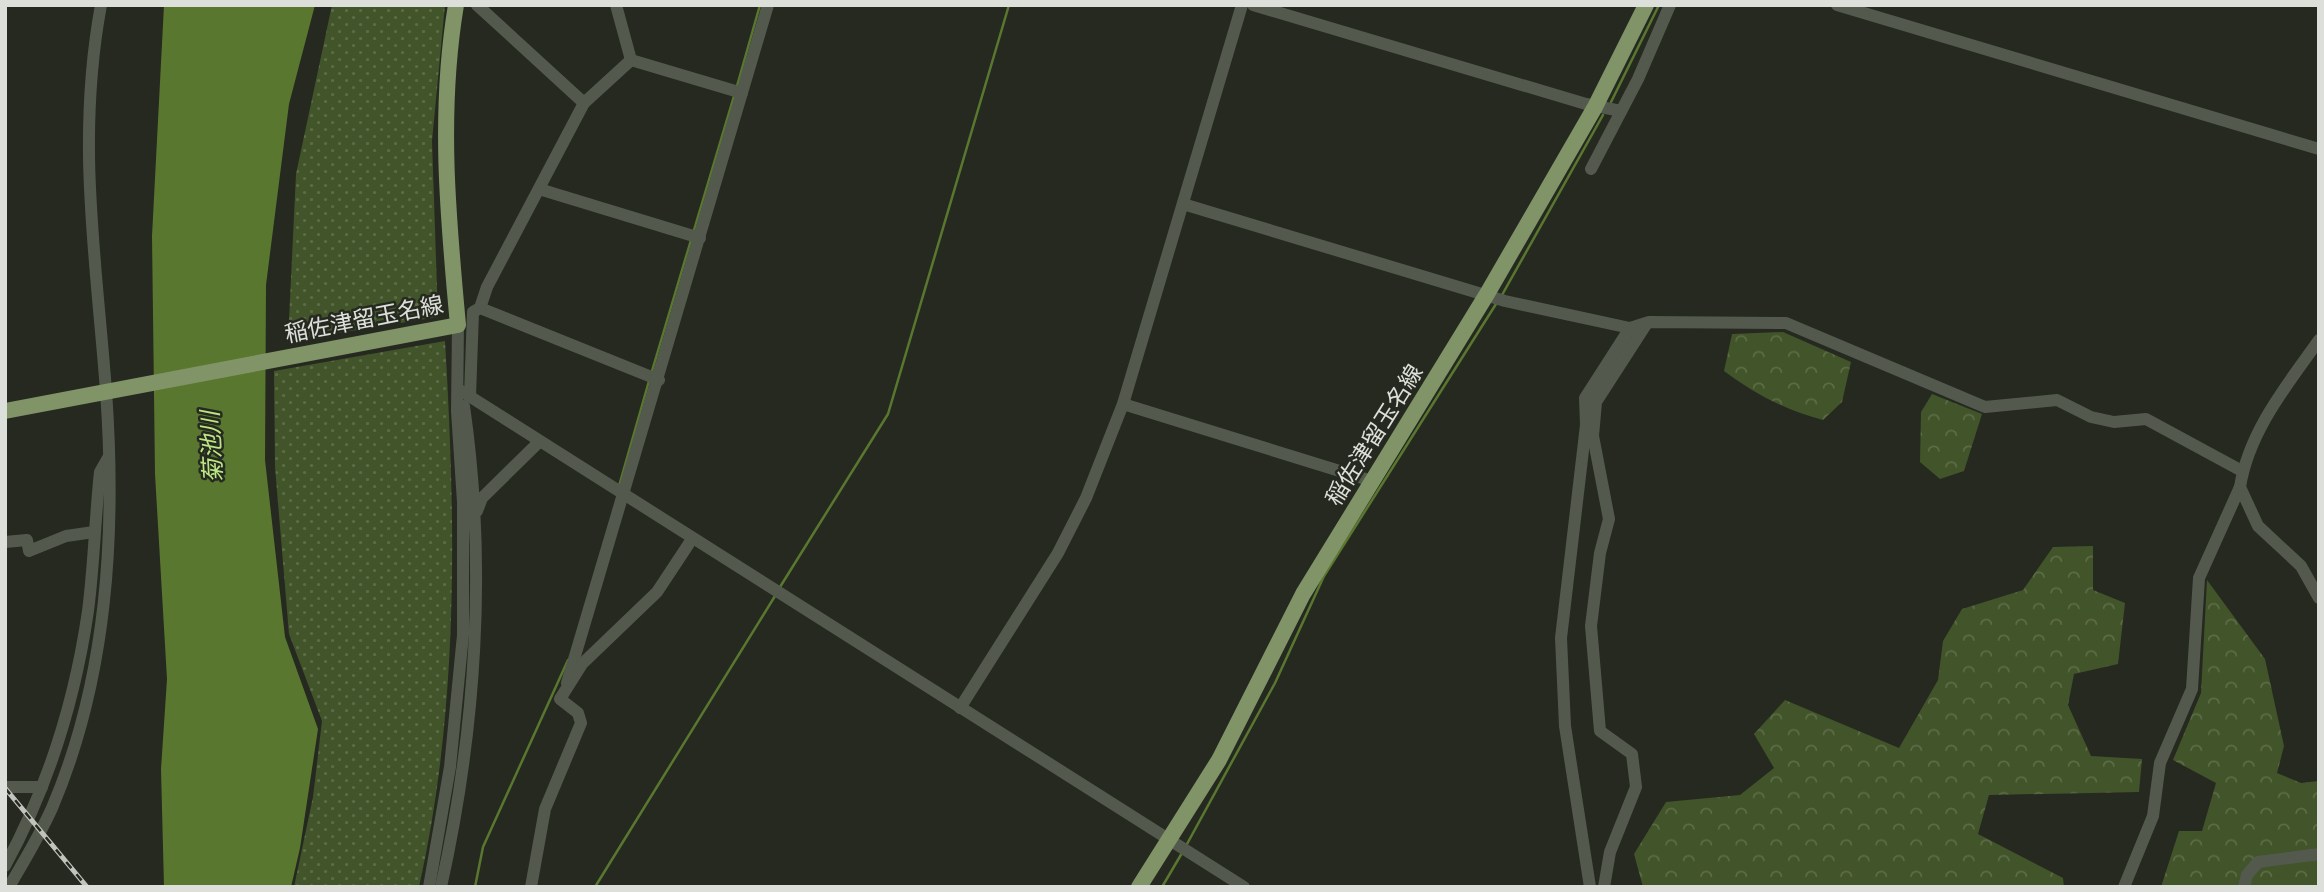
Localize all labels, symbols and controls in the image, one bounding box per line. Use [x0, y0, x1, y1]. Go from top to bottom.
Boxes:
street label: 稲佐津留玉名線 [282, 289, 446, 347]
street label: 稲佐津留玉名線 [1319, 359, 1428, 510]
water label: 菊池川 [194, 407, 227, 484]

